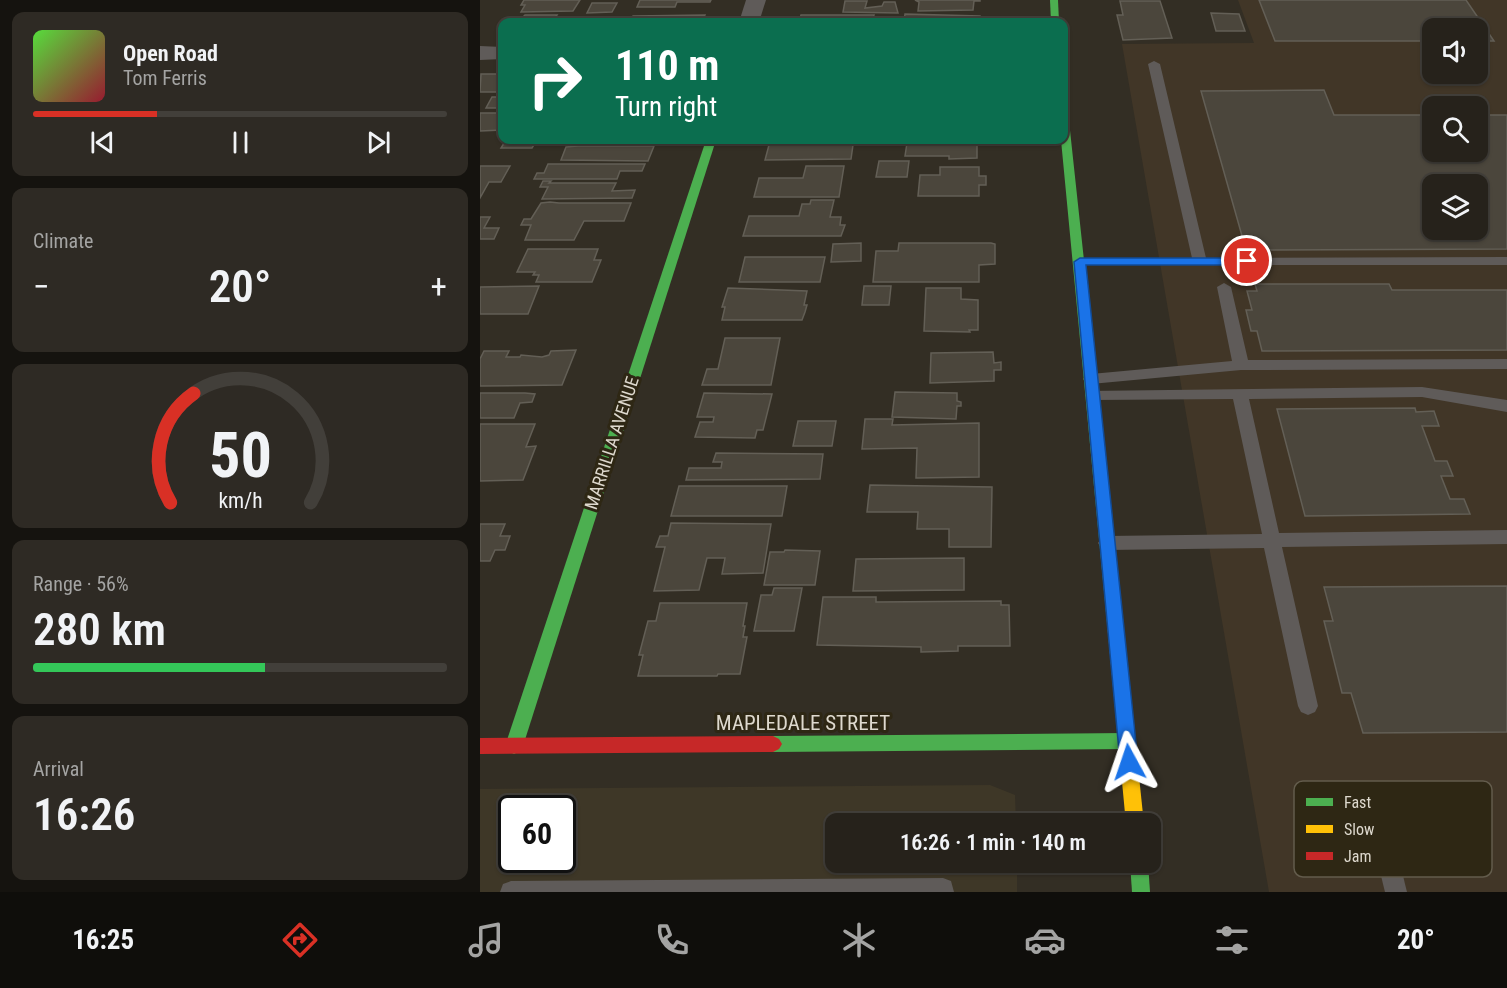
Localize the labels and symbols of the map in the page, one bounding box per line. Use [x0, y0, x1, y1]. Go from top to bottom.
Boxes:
pin [1221, 235, 1272, 286]
street label: MARRILLA AVENUE [580, 374, 643, 512]
street label: MAPLEDALE STREET [716, 711, 890, 735]
position arrow [1097, 730, 1161, 794]
legend [1294, 781, 1492, 877]
text: Fast [1344, 793, 1371, 812]
speed limit sign: 60 [498, 795, 576, 873]
text: Slow [1344, 820, 1374, 839]
text: Jam [1344, 847, 1371, 866]

